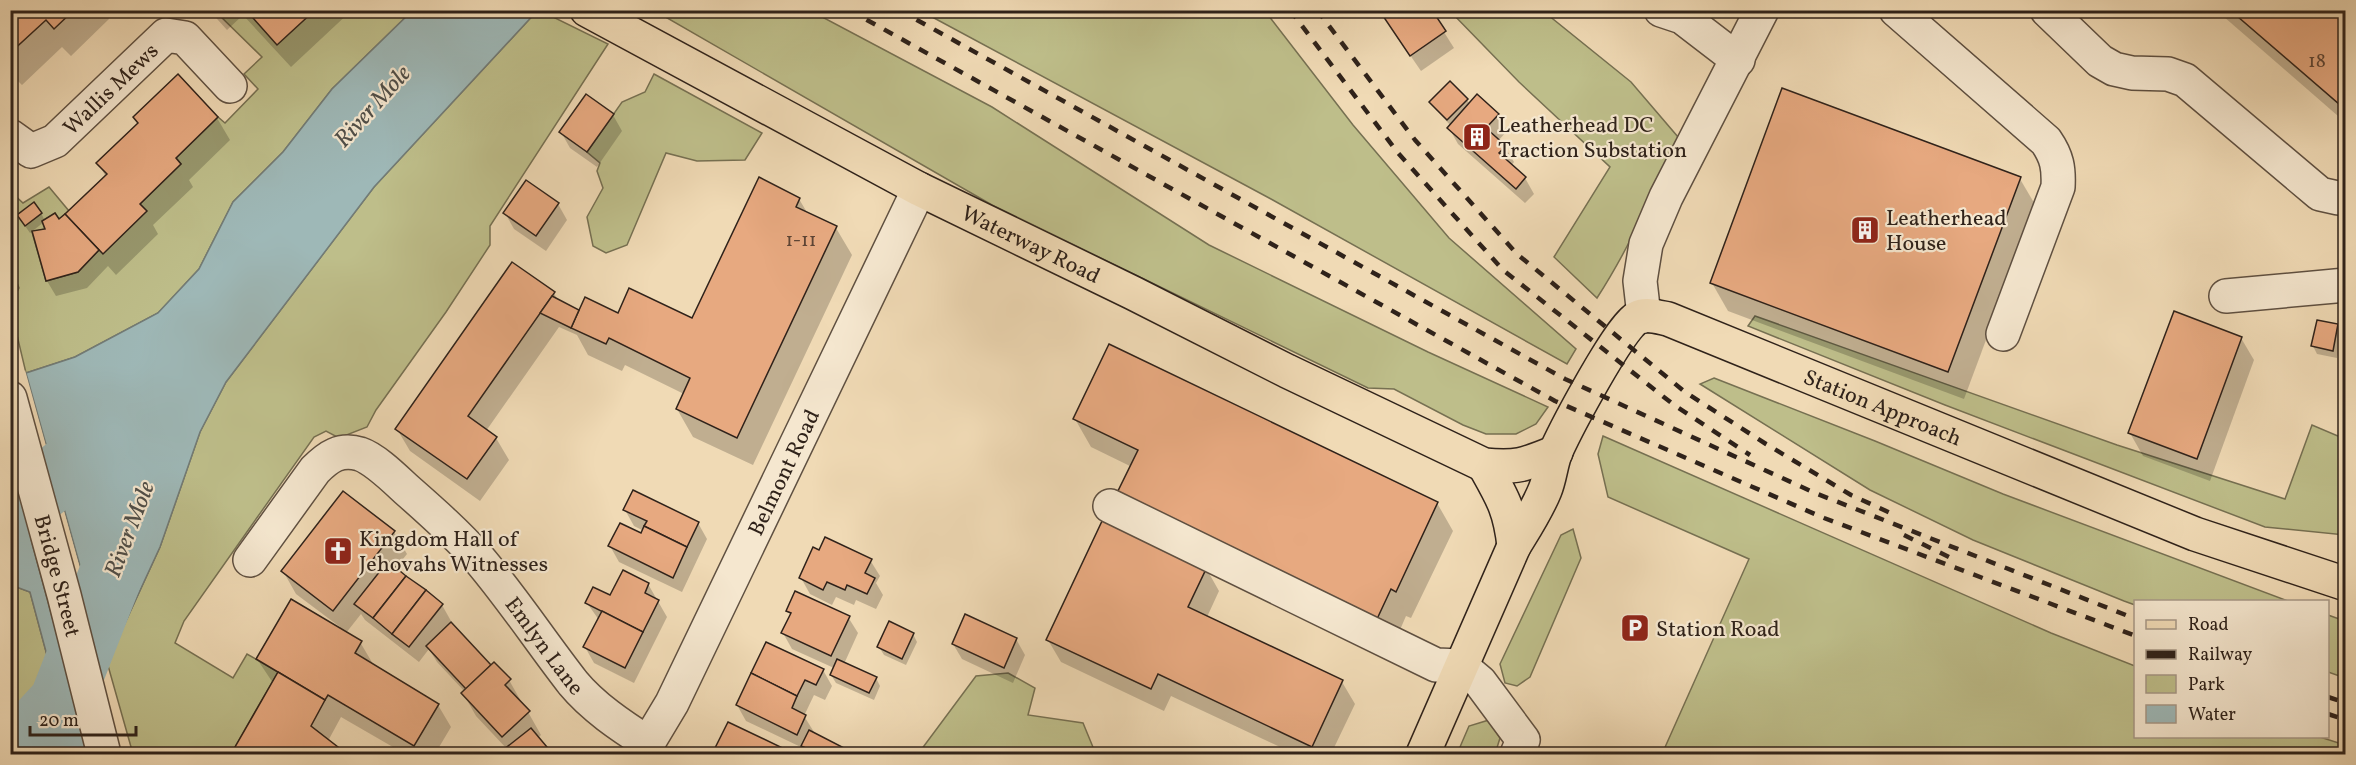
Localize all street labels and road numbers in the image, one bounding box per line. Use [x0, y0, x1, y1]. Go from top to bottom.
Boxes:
street label: Wallis Mews [57, 37, 167, 143]
street label: Waterway Road [955, 199, 1105, 293]
street label: Station Approach [1798, 363, 1966, 455]
street label: Belmont Road [742, 405, 829, 542]
street label: Bridge Street [25, 511, 87, 641]
street label: Emlyn Lane [496, 591, 590, 703]

